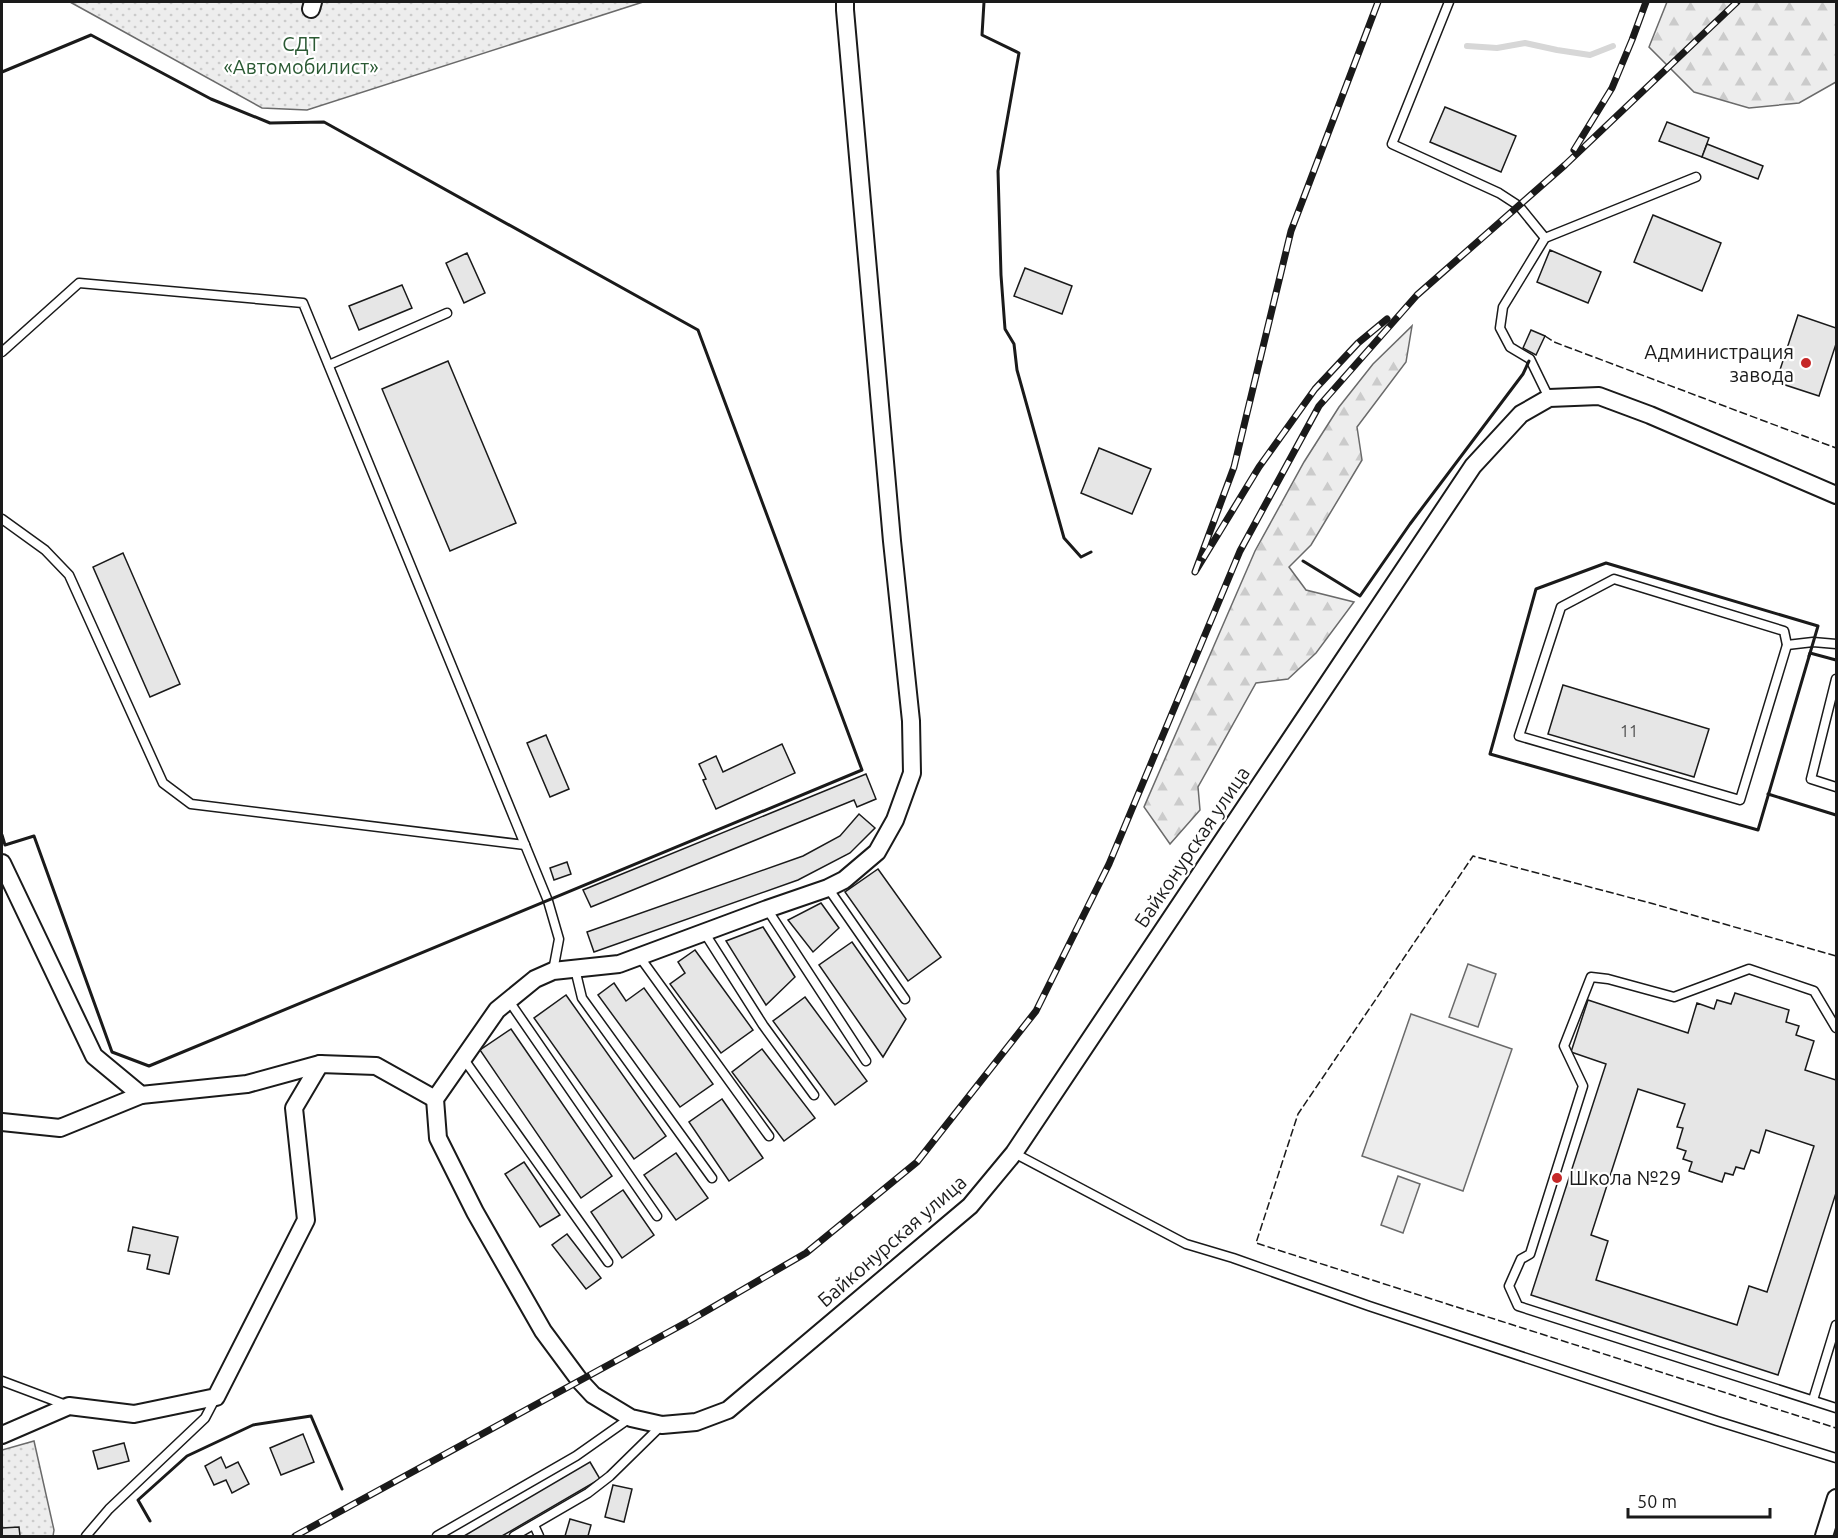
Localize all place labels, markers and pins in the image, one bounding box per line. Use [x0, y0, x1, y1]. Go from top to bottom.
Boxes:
place label: Администрация завода [1644, 340, 1794, 386]
marker: Администрация завода [1799, 356, 1813, 370]
place label: Школа №29 [1569, 1166, 1681, 1189]
marker: Школа №29 [1550, 1171, 1564, 1185]

